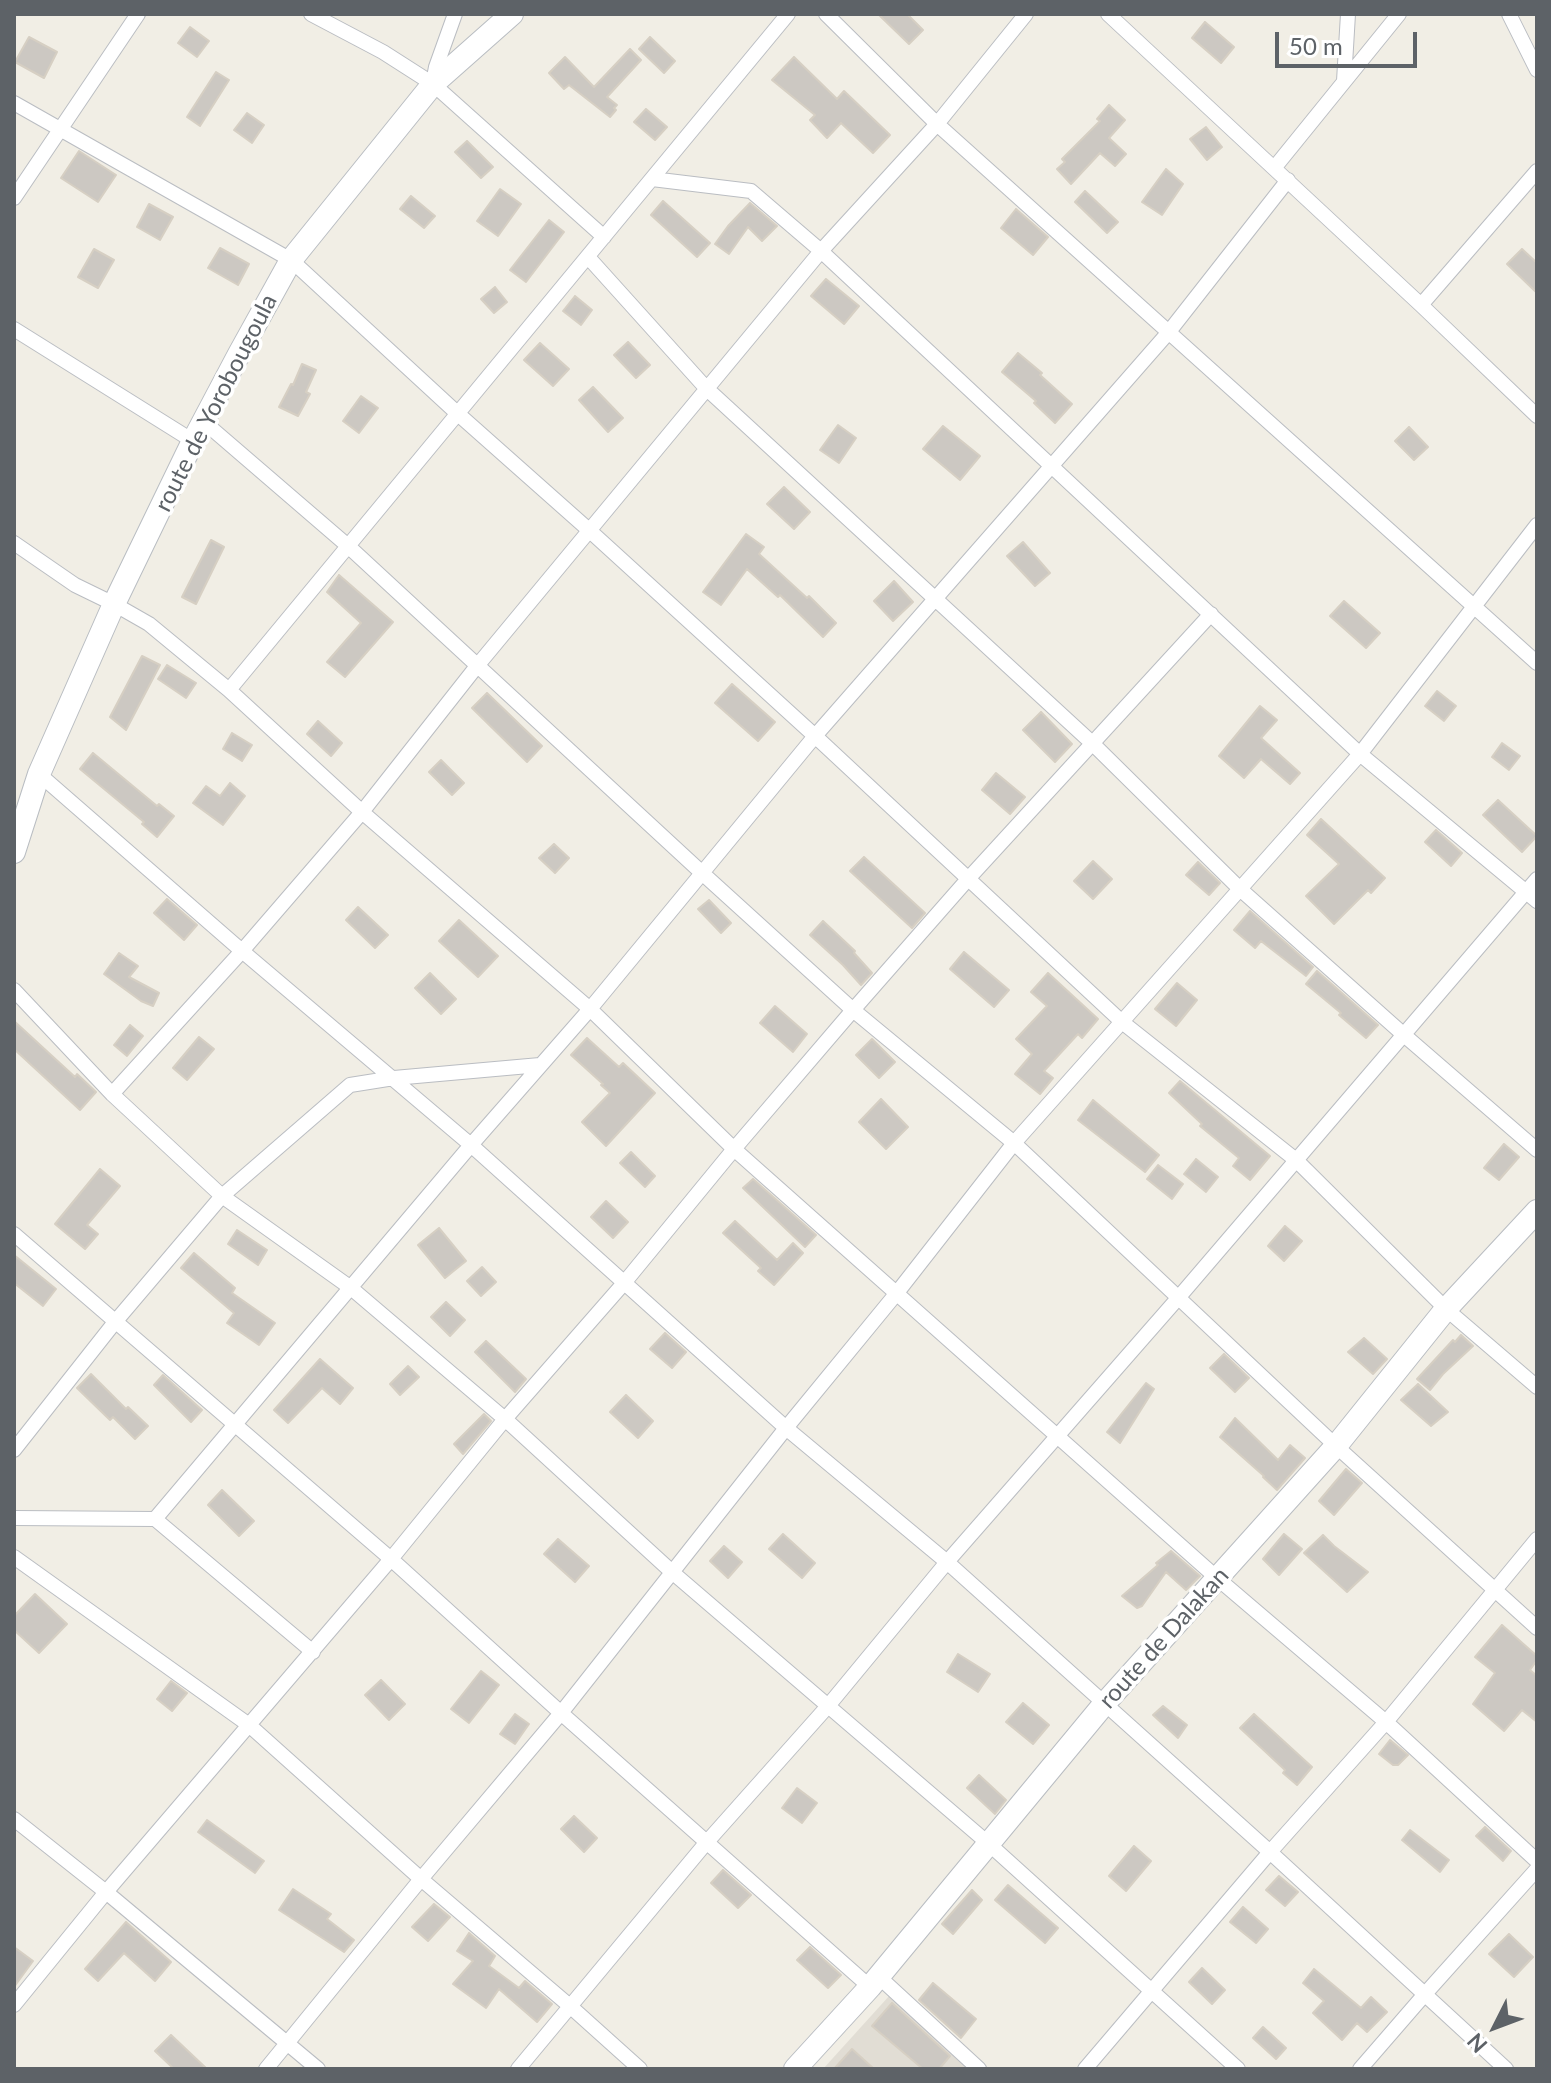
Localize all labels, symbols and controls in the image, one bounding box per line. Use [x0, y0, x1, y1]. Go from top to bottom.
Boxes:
scale bar [1279, 16, 1421, 66]
text: 50 m [1289, 31, 1343, 60]
street label: route de Yorobougoula [149, 290, 283, 516]
street label: route de Dalakan [1093, 1562, 1235, 1714]
north arrow [1455, 1987, 1535, 2067]
text: N [1461, 2028, 1493, 2059]

